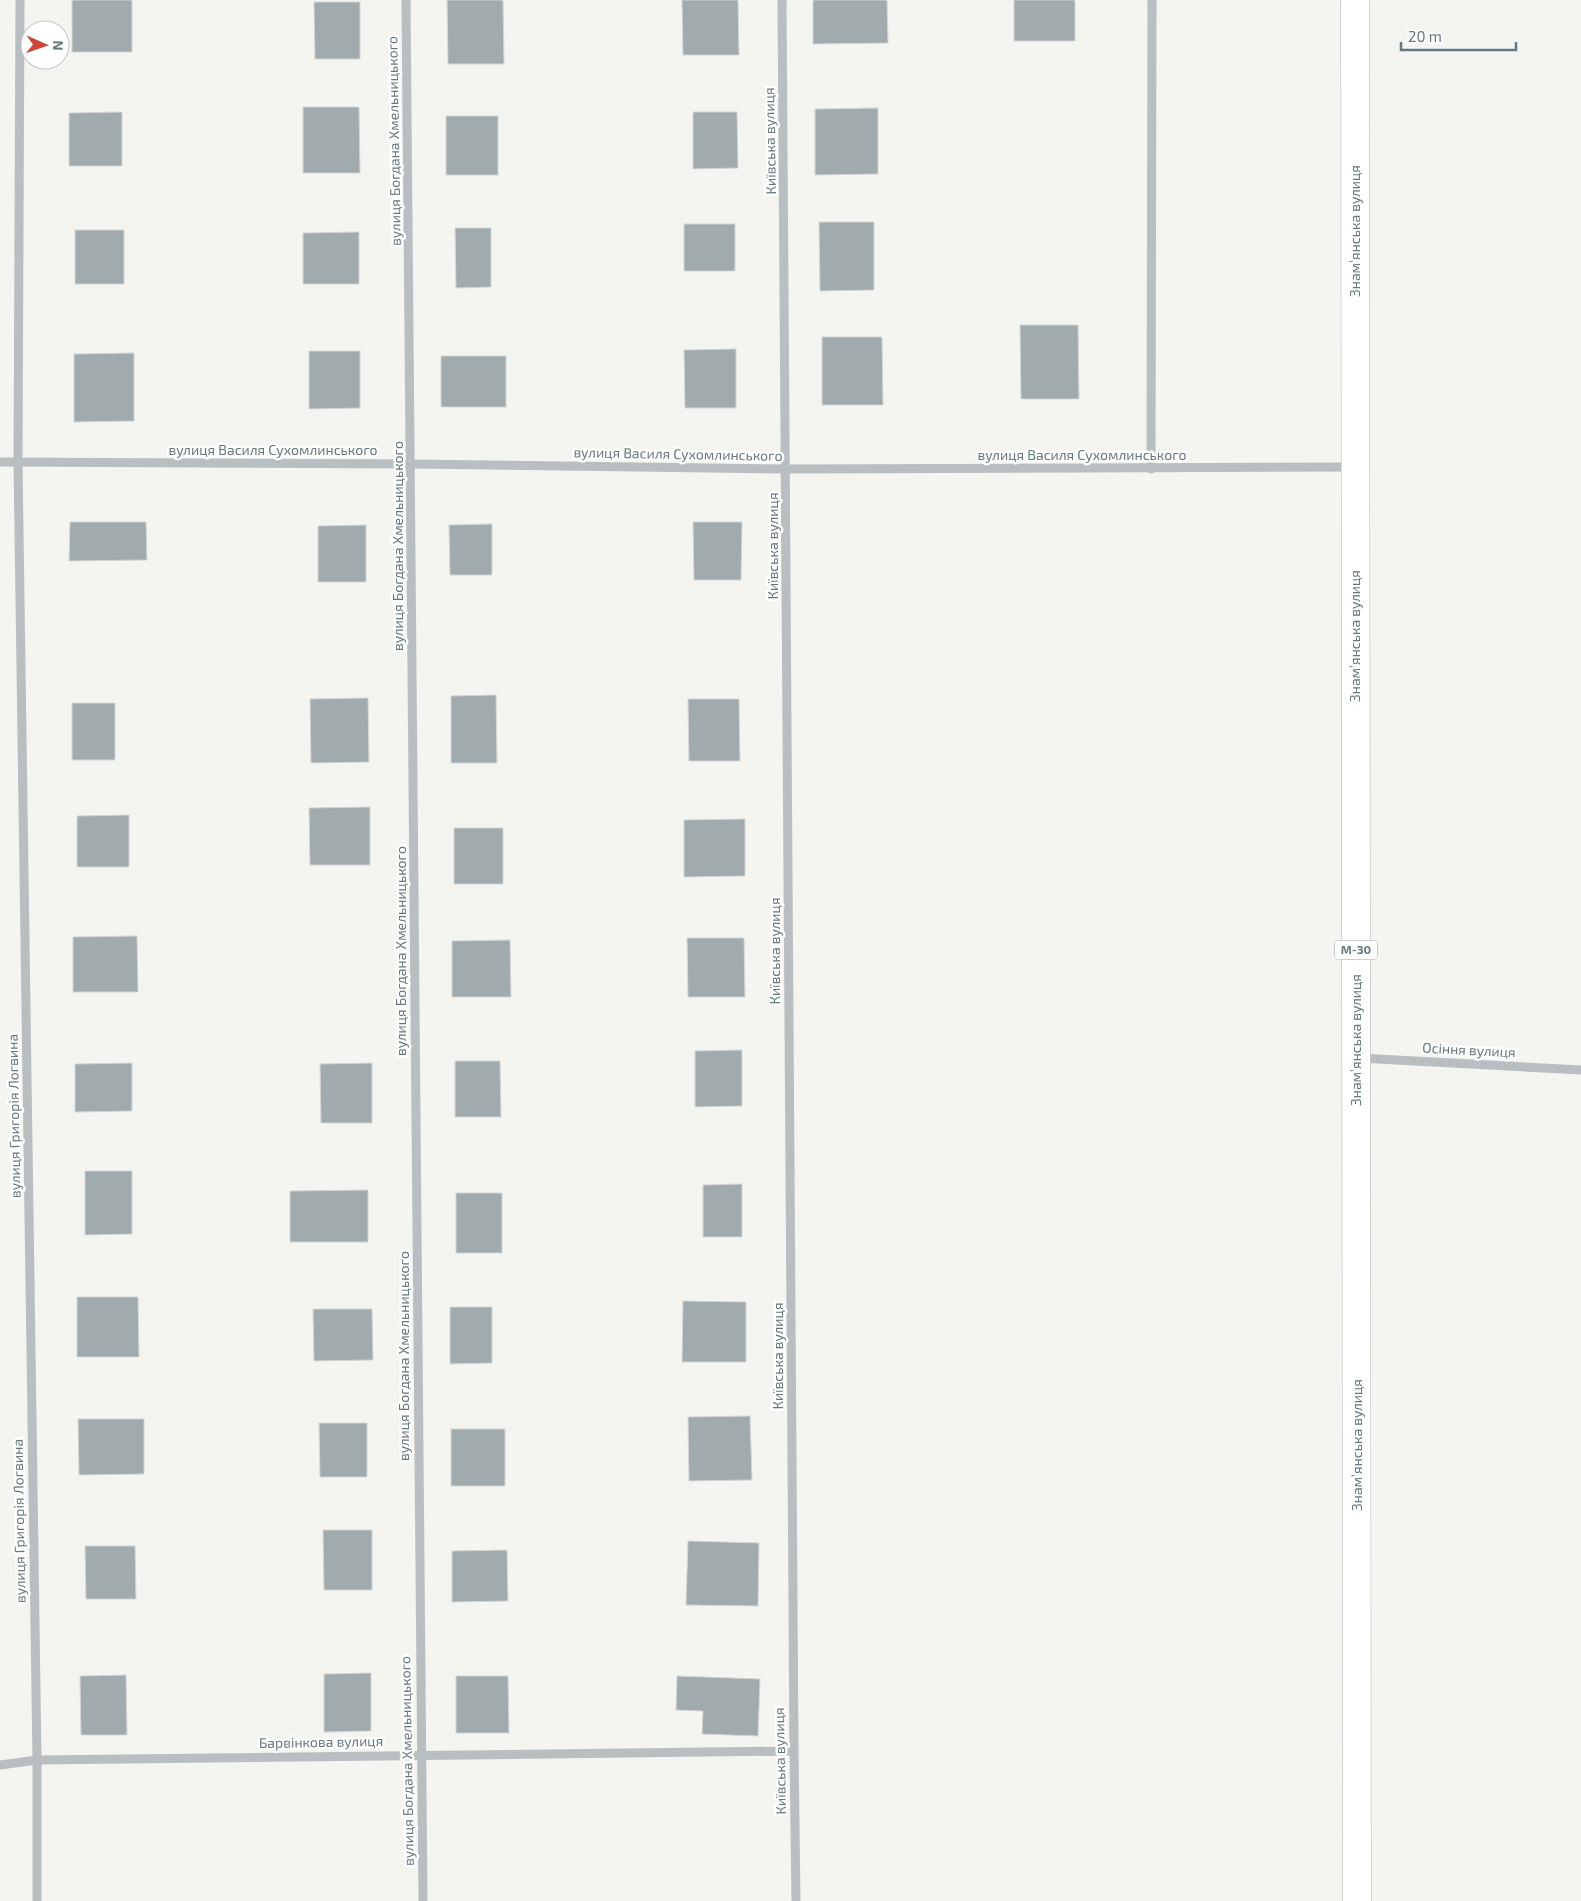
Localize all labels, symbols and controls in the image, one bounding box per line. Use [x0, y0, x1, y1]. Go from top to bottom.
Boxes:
north arrow [20, 20, 70, 70]
scale bar [1401, 20, 1516, 52]
text: 20 m [1408, 27, 1442, 45]
street label: вулиця Богдана Хмельницького [383, 36, 404, 246]
text: N [50, 40, 67, 51]
street label: Київська вулиця [760, 87, 779, 195]
street label: Знамʼянська вулиця [1346, 165, 1363, 297]
street label: вулиця Василя Сухомлинського [168, 441, 378, 458]
street label: вулиця Богдана Хмельницького [389, 441, 406, 651]
street label: вулиця Василя Сухомлинського [573, 443, 783, 464]
street label: вулиця Василя Сухомлинського [977, 446, 1187, 463]
street label: Київська вулиця [764, 493, 781, 600]
street label: Знамʼянська вулиця [1346, 570, 1363, 702]
street label: вулиця Богдана Хмельницького [392, 846, 409, 1056]
street label: Київська вулиця [766, 898, 783, 1005]
road number: М-30 [1335, 940, 1377, 960]
street label: Знамʼянська вулиця [1347, 974, 1364, 1106]
street label: вулиця Григорія Логвина [4, 1034, 23, 1198]
street label: Осіння вулиця [1422, 1039, 1516, 1060]
street label: вулиця Богдана Хмельницького [395, 1251, 412, 1461]
street label: Київська вулиця [769, 1303, 786, 1410]
street label: Знамʼянська вулиця [1348, 1379, 1365, 1511]
street label: вулиця Григорія Логвина [9, 1439, 28, 1603]
street label: вулиця Богдана Хмельницького [396, 1656, 417, 1866]
street label: Київська вулиця [770, 1707, 789, 1815]
street label: Барвінкова вулиця [259, 1732, 383, 1751]

